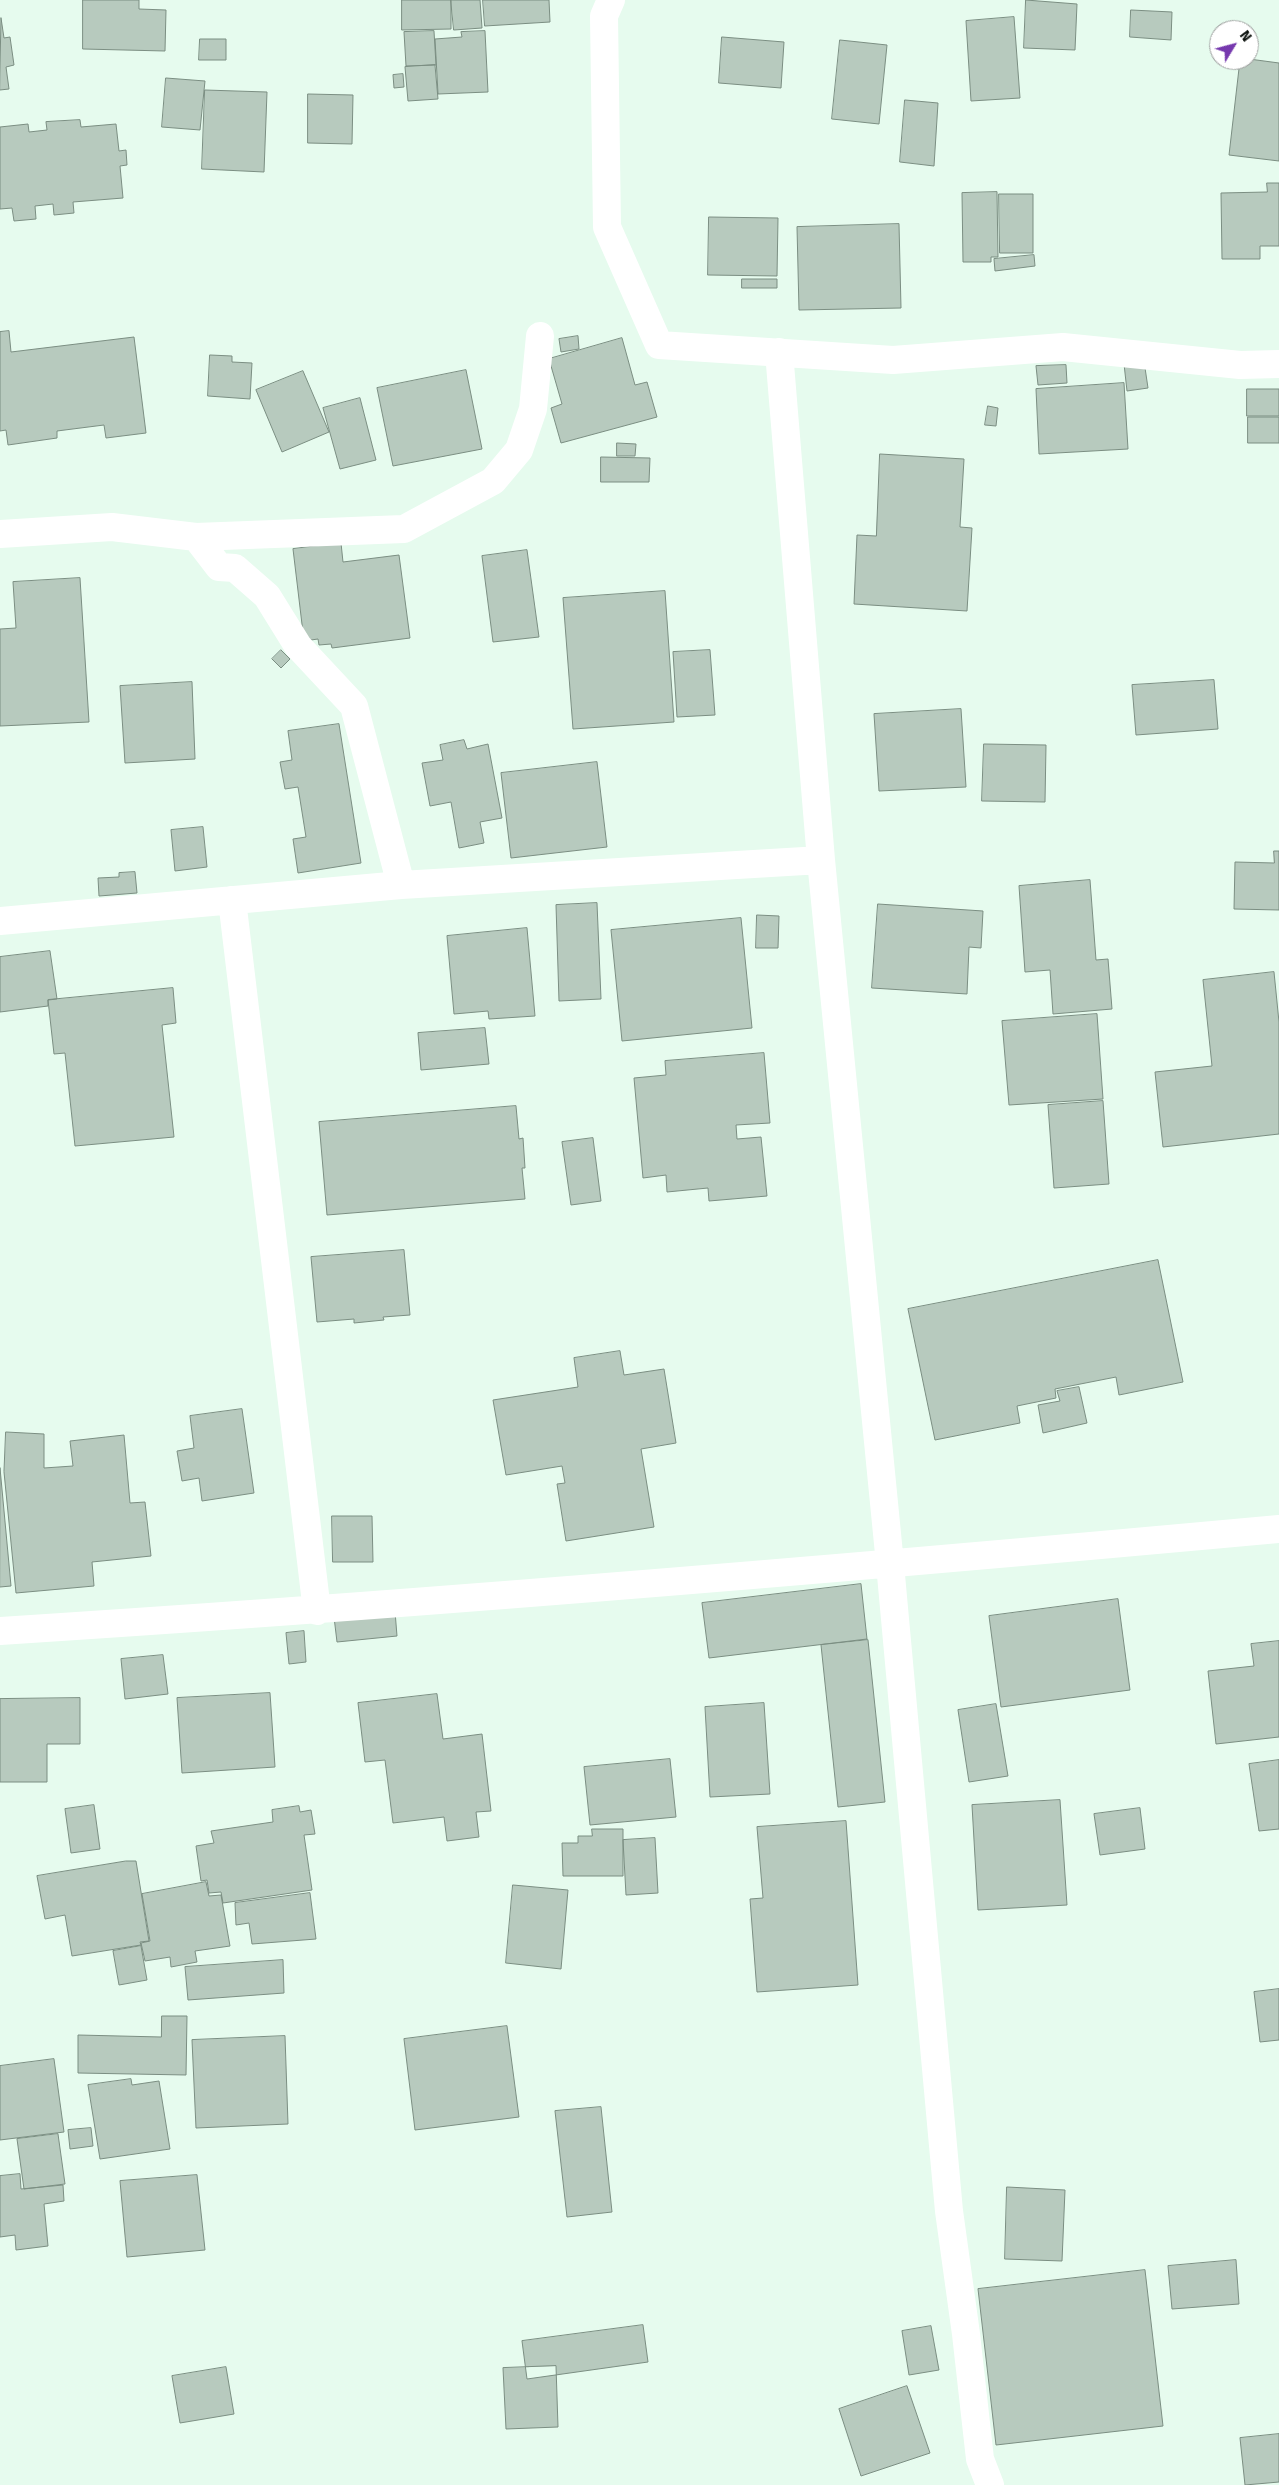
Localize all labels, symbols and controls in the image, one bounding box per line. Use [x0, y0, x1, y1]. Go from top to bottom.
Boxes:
north arrow [1209, 20, 1259, 70]
text: N [1236, 27, 1255, 45]

